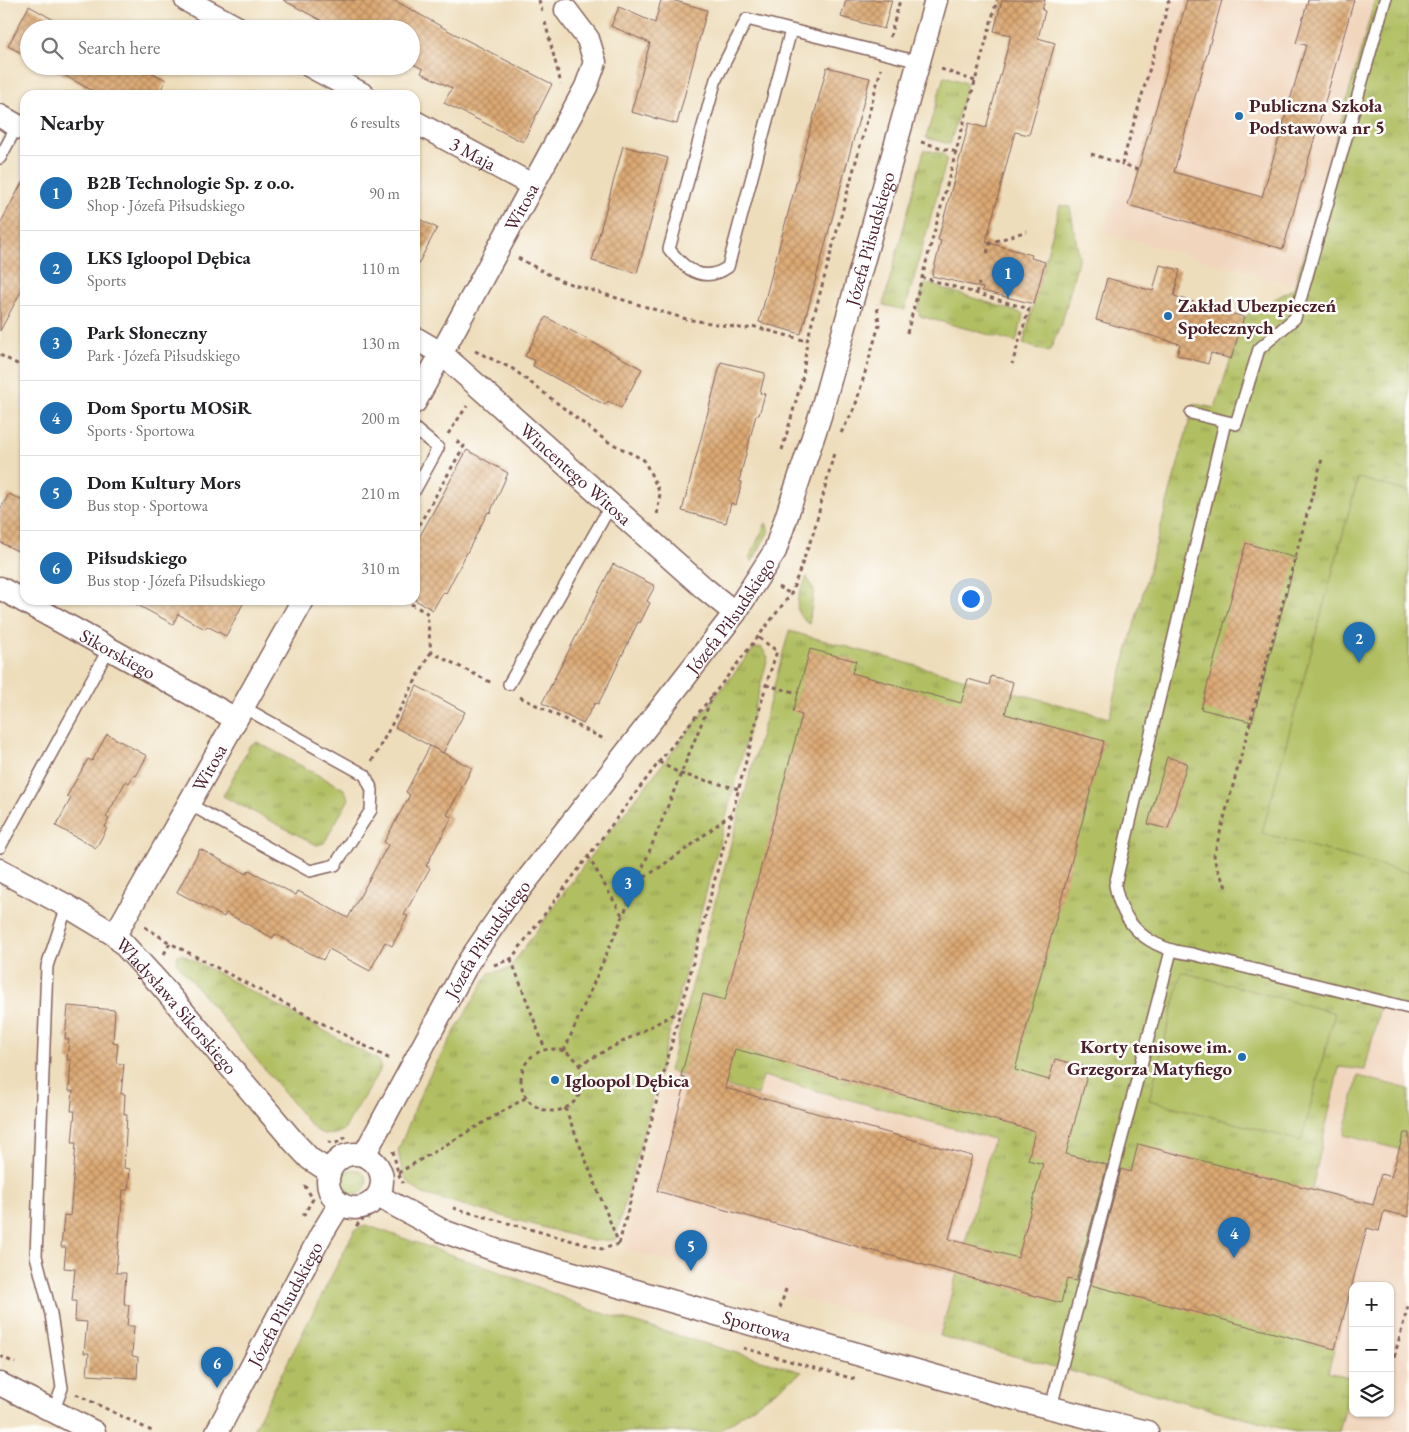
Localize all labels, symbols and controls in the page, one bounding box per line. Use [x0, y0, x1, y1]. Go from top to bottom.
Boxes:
search box [20, 20, 420, 75]
icon: search [38, 34, 66, 62]
text: Search here [78, 35, 160, 60]
place label: Publiczna Szkoła Podstawowa nr 5 [1249, 93, 1385, 140]
text: Nearby [40, 109, 104, 136]
marker: Publiczna Szkoła Podstawowa nr 5 [1233, 110, 1245, 122]
text: 6 results [350, 112, 400, 133]
street label: 3 Maja [445, 131, 501, 177]
street label: Józefa Piłsudskiego [839, 169, 901, 311]
text: B2B Technologie Sp. z o.o. [87, 170, 294, 195]
street label: Witosa [498, 178, 545, 235]
text: 1 [52, 183, 60, 204]
text: 90 m [369, 183, 400, 204]
text: Shop · Józefa Piłsudskiego [87, 195, 245, 216]
text: LKS Igloopol Dębica [87, 245, 251, 270]
pin: 1 [992, 257, 1024, 298]
text: 2 [52, 258, 60, 279]
text: 110 m [361, 258, 400, 279]
text: Sports [87, 270, 126, 291]
place label: Zakład Ubezpieczeń Społecznych [1178, 293, 1336, 340]
marker: Zakład Ubezpieczeń Społecznych [1162, 310, 1174, 322]
text: Park Słoneczny [87, 320, 207, 345]
text: 3 [52, 333, 60, 354]
text: 130 m [361, 333, 400, 354]
text: Park · Józefa Piłsudskiego [87, 345, 240, 366]
text: Dom Sportu MOSiR [87, 395, 252, 420]
text: 4 [52, 408, 60, 429]
text: 200 m [361, 408, 400, 429]
street label: Wincentego Witosa [514, 417, 637, 531]
text: Sports · Sportowa [87, 420, 195, 441]
text: Dom Kultury Mors [87, 470, 241, 495]
text: 5 [52, 483, 60, 504]
text: 210 m [361, 483, 400, 504]
text: Bus stop · Sportowa [87, 495, 208, 516]
text: Piłsudskiego [87, 545, 187, 570]
street label: Józefa Piłsudskiego [679, 552, 781, 681]
text: 6 [52, 558, 60, 579]
text: 310 m [361, 558, 400, 579]
text: Bus stop · Józefa Piłsudskiego [87, 570, 266, 591]
your location [958, 586, 984, 612]
pin: 2 [1343, 622, 1375, 663]
street label: Sikorskiego [75, 623, 160, 685]
street label: Witosa [186, 739, 233, 796]
pin: 3 [612, 867, 644, 908]
street label: Józefa Piłsudskiego [438, 874, 536, 1005]
street label: Władysława Sikorskiego [110, 932, 243, 1080]
place label: Korty tenisowe im. Grzegorza Matyfiego [1067, 1034, 1232, 1081]
marker: Korty tenisowe im. Grzegorza Matyfiego [1236, 1051, 1248, 1063]
place label: Igloopol Dębica [565, 1068, 690, 1093]
marker: Igloopol Dębica [549, 1074, 561, 1086]
pin: 4 [1218, 1217, 1250, 1258]
pin: 5 [675, 1230, 707, 1271]
street label: Józefa Piłsudskiego [241, 1237, 328, 1373]
map controls [1349, 1282, 1394, 1417]
button: + [1349, 1282, 1394, 1327]
street label: Sportowa [720, 1304, 794, 1348]
button: − [1349, 1327, 1394, 1372]
pin: 6 [201, 1347, 233, 1388]
button: layers [1349, 1372, 1394, 1417]

